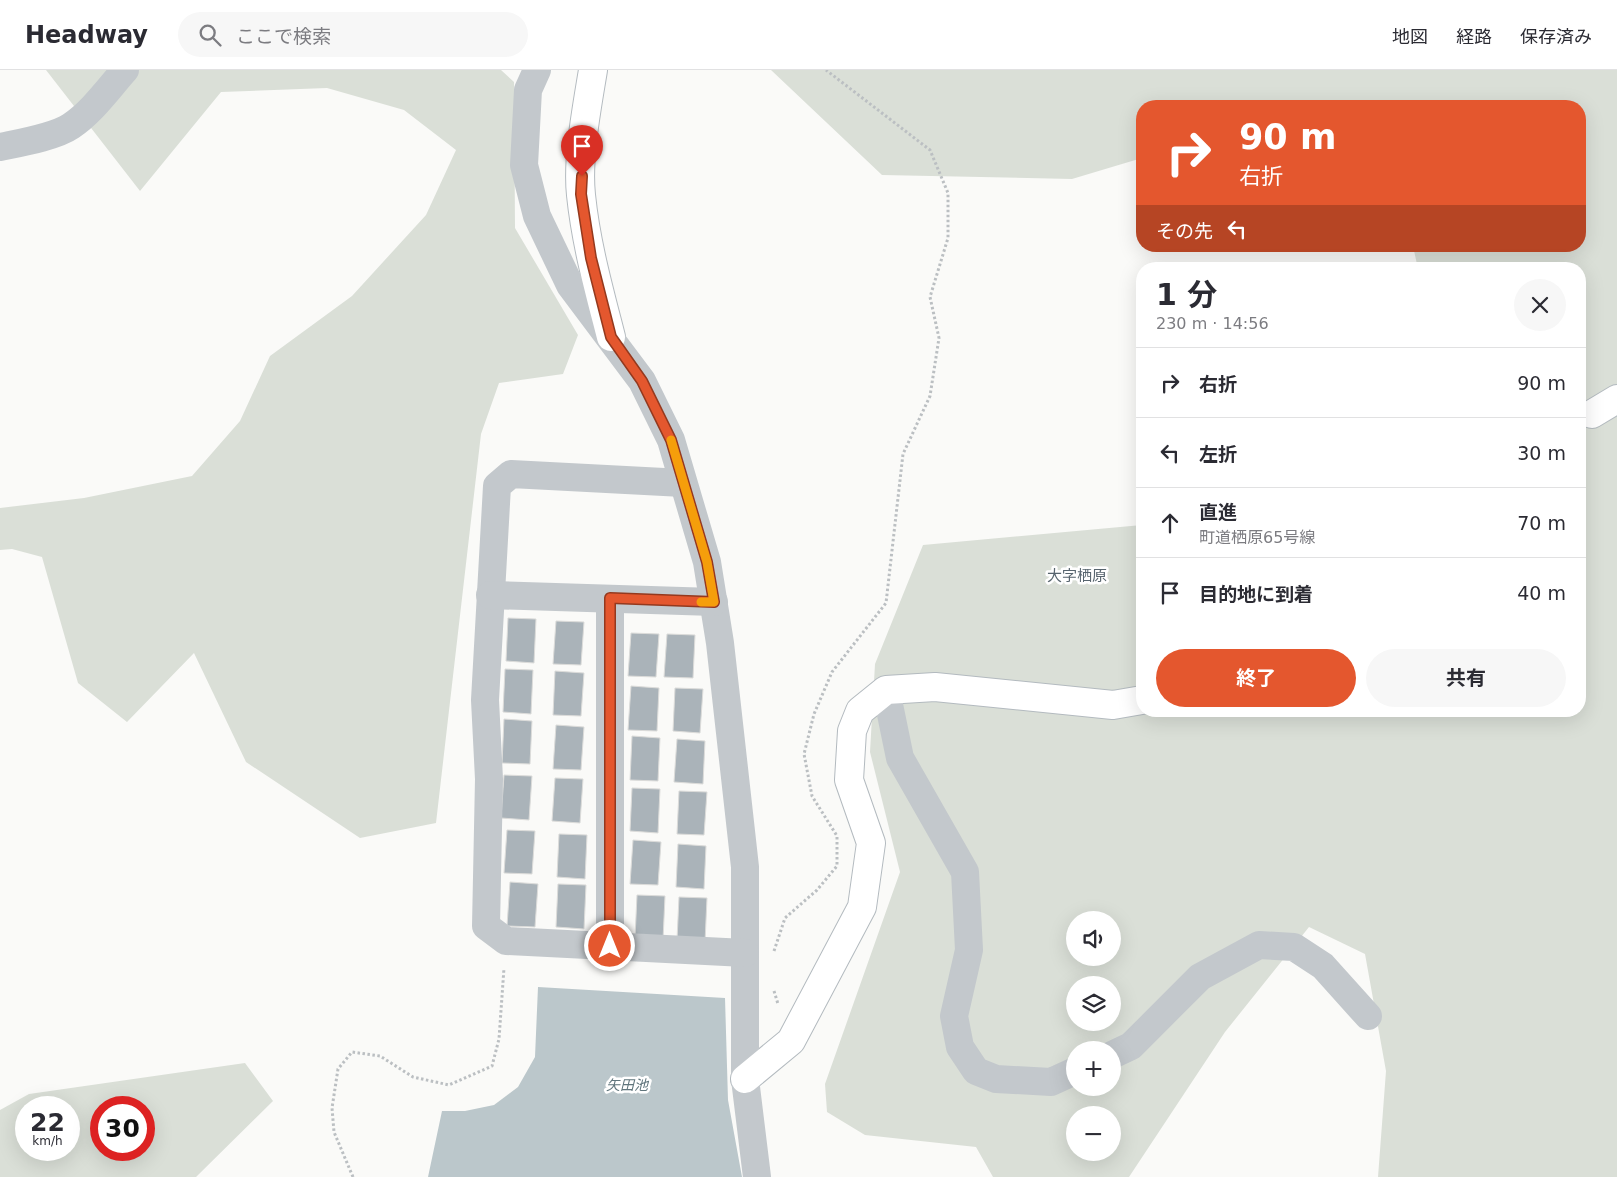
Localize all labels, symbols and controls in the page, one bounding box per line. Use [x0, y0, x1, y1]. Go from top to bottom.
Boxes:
search box [178, 12, 528, 57]
text: Headway [25, 21, 148, 49]
icon: search [196, 21, 224, 49]
text: ここで検索 [236, 25, 331, 47]
text: 地図 [1392, 26, 1428, 47]
text: 経路 [1456, 26, 1492, 47]
text: 保存済み [1520, 26, 1592, 47]
text: 90 m [1239, 117, 1336, 157]
icon: right [1156, 120, 1221, 185]
pin [561, 125, 603, 176]
icon: arrive [568, 132, 596, 160]
text: 右折 [1239, 164, 1283, 189]
icon: left [1223, 215, 1251, 243]
text: その先 [1156, 220, 1213, 242]
text: 1 分 [1156, 277, 1217, 312]
button: close [1514, 279, 1566, 331]
text: 230 m · 14:56 [1156, 314, 1269, 333]
icon: right [1156, 369, 1184, 397]
text: 90 m [1517, 372, 1566, 394]
text: 右折 [1199, 373, 1237, 395]
icon: left [1156, 439, 1184, 467]
text: 30 m [1517, 442, 1566, 464]
text: 左折 [1199, 443, 1237, 465]
text: 直進 [1199, 501, 1237, 523]
icon: ahead [1156, 509, 1184, 537]
text: 70 m [1517, 512, 1566, 534]
text: 町道栖原65号線 [1199, 528, 1315, 547]
district label: 大字栖原 [1047, 567, 1107, 585]
icon: arrive [1156, 579, 1184, 607]
text: 40 m [1517, 582, 1566, 604]
text: 目的地に到着 [1199, 583, 1313, 605]
button: 終了 [1156, 649, 1356, 707]
button: 共有 [1366, 649, 1566, 707]
map controls [1066, 911, 1121, 1161]
button: sound [1066, 911, 1121, 966]
position arrow [583, 919, 635, 971]
button: layers [1066, 976, 1121, 1031]
button: + [1066, 1041, 1121, 1096]
water label: 矢田池 [606, 1077, 650, 1093]
speed limit sign: 30 [90, 1096, 155, 1161]
button: − [1066, 1106, 1121, 1161]
text: 22 [30, 1108, 65, 1137]
text: km/h [32, 1134, 63, 1148]

